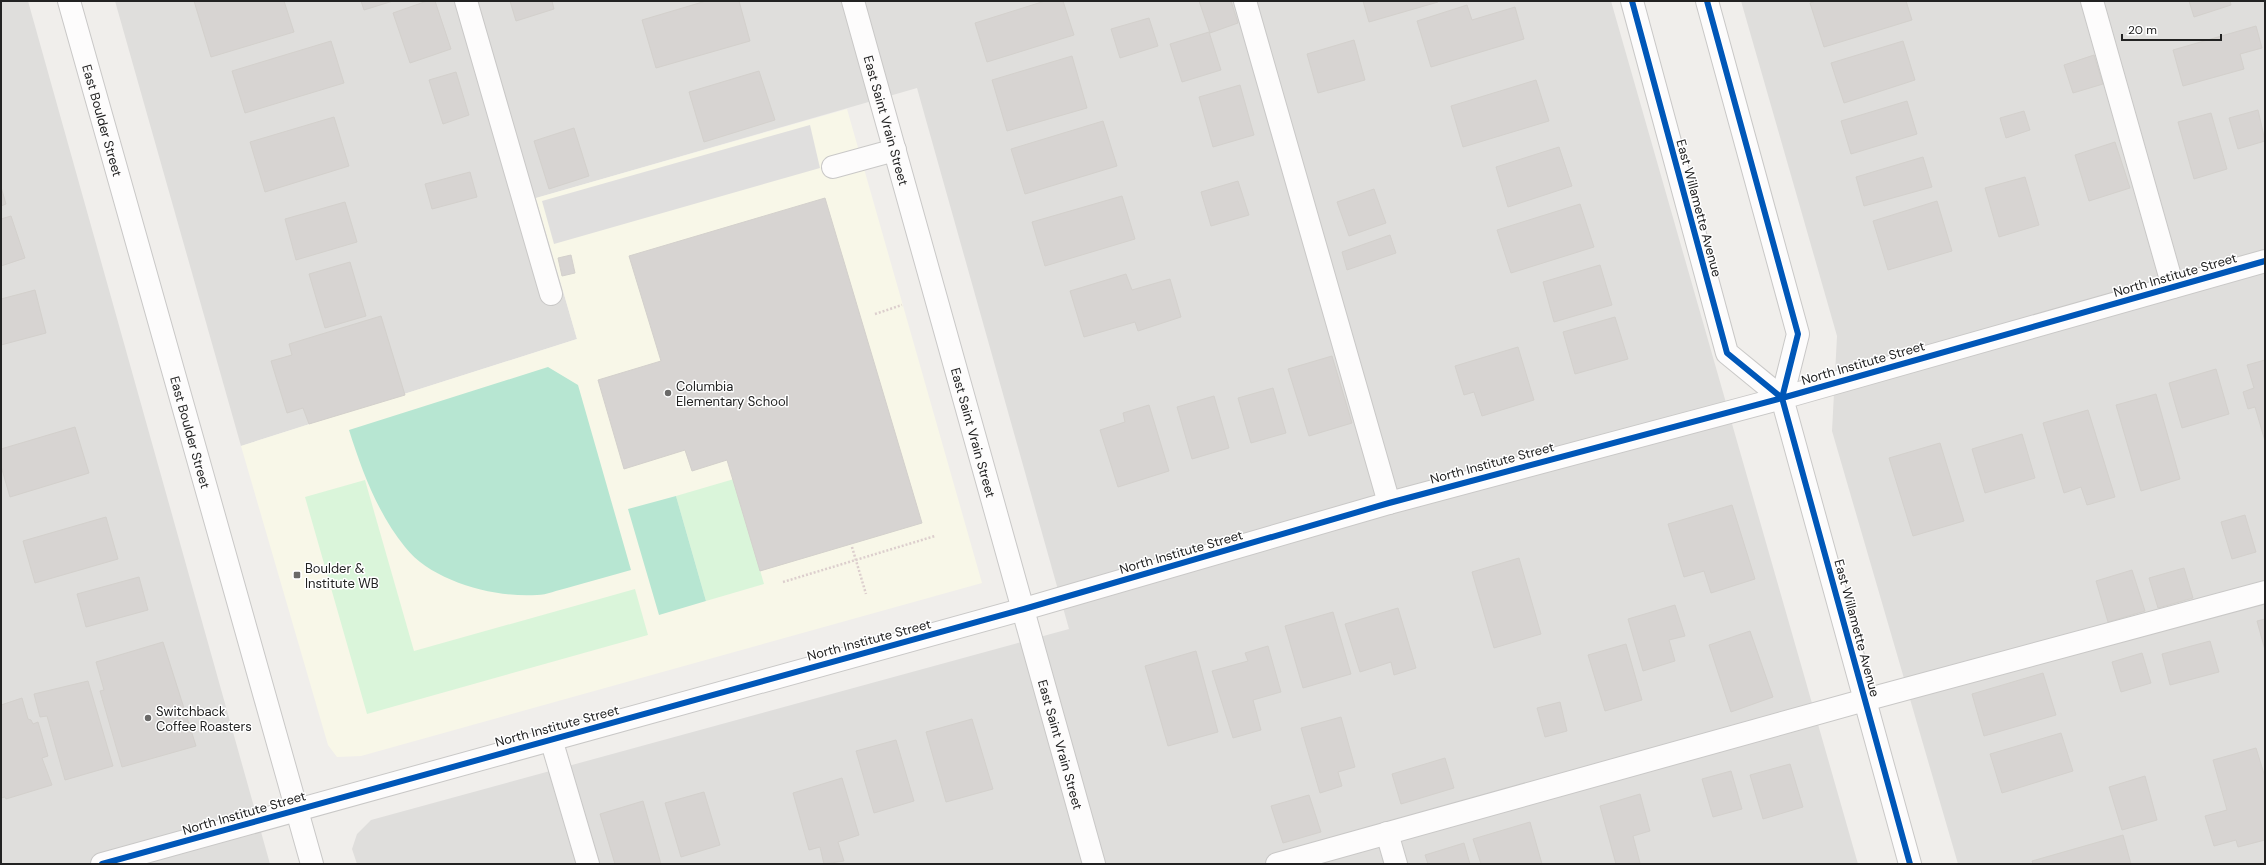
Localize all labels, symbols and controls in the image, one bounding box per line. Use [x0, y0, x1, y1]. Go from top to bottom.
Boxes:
scale bar [2122, 16, 2221, 42]
text: 20 m [2128, 22, 2157, 38]
street label: East Saint Vrain Street [860, 53, 913, 187]
street label: East Boulder Street [79, 62, 126, 178]
street label: East Willamette Avenue [1672, 137, 1726, 279]
street label: North Institute Street [2111, 249, 2239, 301]
street label: North Institute Street [1799, 337, 1927, 389]
street label: East Saint Vrain Street [947, 366, 1000, 499]
street label: East Boulder Street [167, 374, 214, 490]
place label: Columbia Elementary School [676, 378, 789, 410]
marker: Columbia Elementary School [663, 388, 673, 398]
street label: North Institute Street [1428, 438, 1556, 488]
street label: North Institute Street [1117, 526, 1245, 578]
street label: East Willamette Avenue [1830, 557, 1884, 699]
place label: Boulder & Institute WB [305, 560, 379, 592]
marker: Boulder & Institute WB [292, 570, 302, 580]
street label: North Institute Street [805, 615, 933, 665]
street label: East Saint Vrain Street [1034, 678, 1087, 811]
street label: North Institute Street [493, 701, 621, 751]
place label: Switchback Coffee Roasters [156, 703, 252, 735]
marker: Switchback Coffee Roasters [143, 713, 153, 723]
street label: North Institute Street [180, 787, 308, 839]

